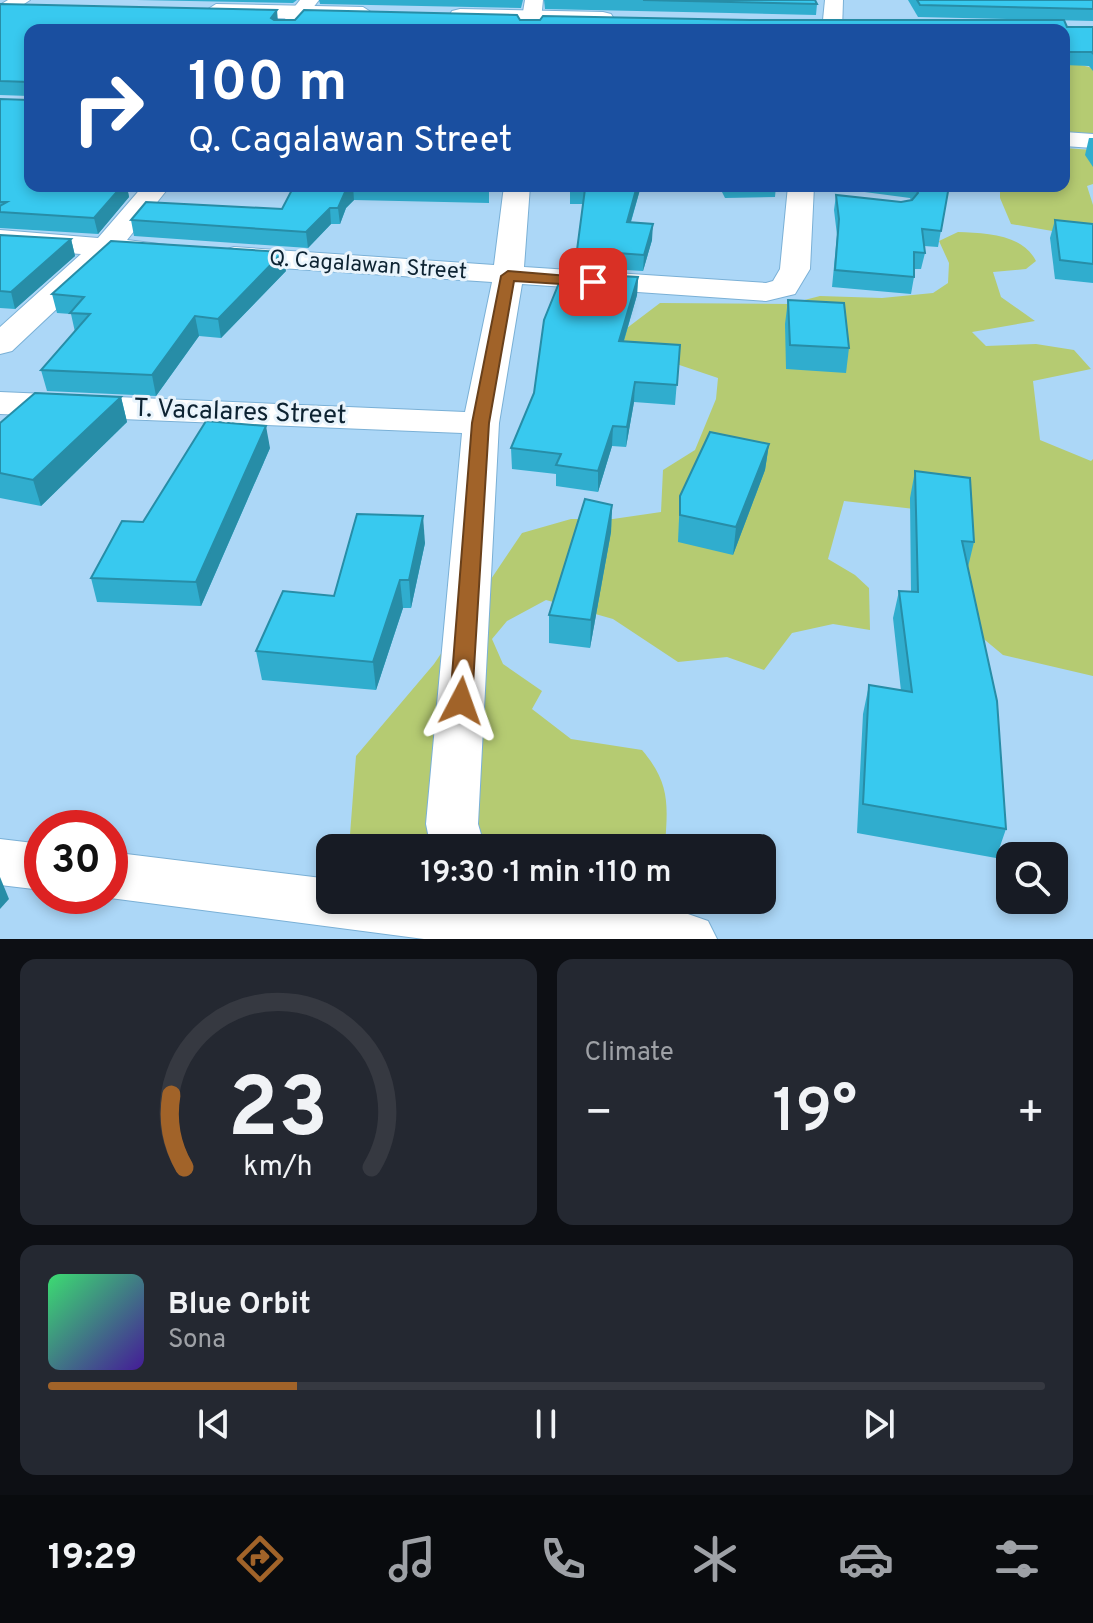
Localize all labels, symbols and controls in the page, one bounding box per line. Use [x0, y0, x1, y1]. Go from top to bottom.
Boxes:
text: 100 m [188, 50, 347, 120]
icon: right [56, 56, 160, 160]
text: Q. Cagalawan Street [188, 119, 512, 165]
street label: Q. Cagalawan Street [268, 246, 468, 286]
pin [559, 248, 627, 316]
icon: arrive [571, 260, 615, 304]
street label: T. Vacalares Street [133, 393, 347, 433]
position arrow [419, 659, 503, 743]
speed limit sign: 30 [24, 810, 128, 914]
map controls [996, 842, 1068, 914]
button: search [996, 842, 1068, 914]
text: 19:30 · 1 min · 110 m [421, 855, 671, 892]
text: Climate [585, 1037, 674, 1070]
text: 23 [228, 1061, 329, 1166]
text: 19° [772, 1077, 857, 1153]
text: − [585, 1087, 613, 1143]
text: + [1017, 1087, 1045, 1143]
text: km/h [244, 1150, 313, 1186]
text: Blue Orbit [168, 1287, 311, 1324]
text: Sona [168, 1324, 226, 1357]
icon: previous [192, 1402, 236, 1446]
icon: pause [524, 1402, 568, 1446]
icon: next [857, 1402, 901, 1446]
icon: directions [232, 1531, 288, 1587]
icon: music [384, 1531, 440, 1587]
icon: phone [535, 1531, 591, 1587]
icon: climate [687, 1531, 743, 1587]
icon: car [838, 1531, 894, 1587]
icon: filters [989, 1531, 1045, 1587]
text: 19:29 [48, 1536, 137, 1582]

